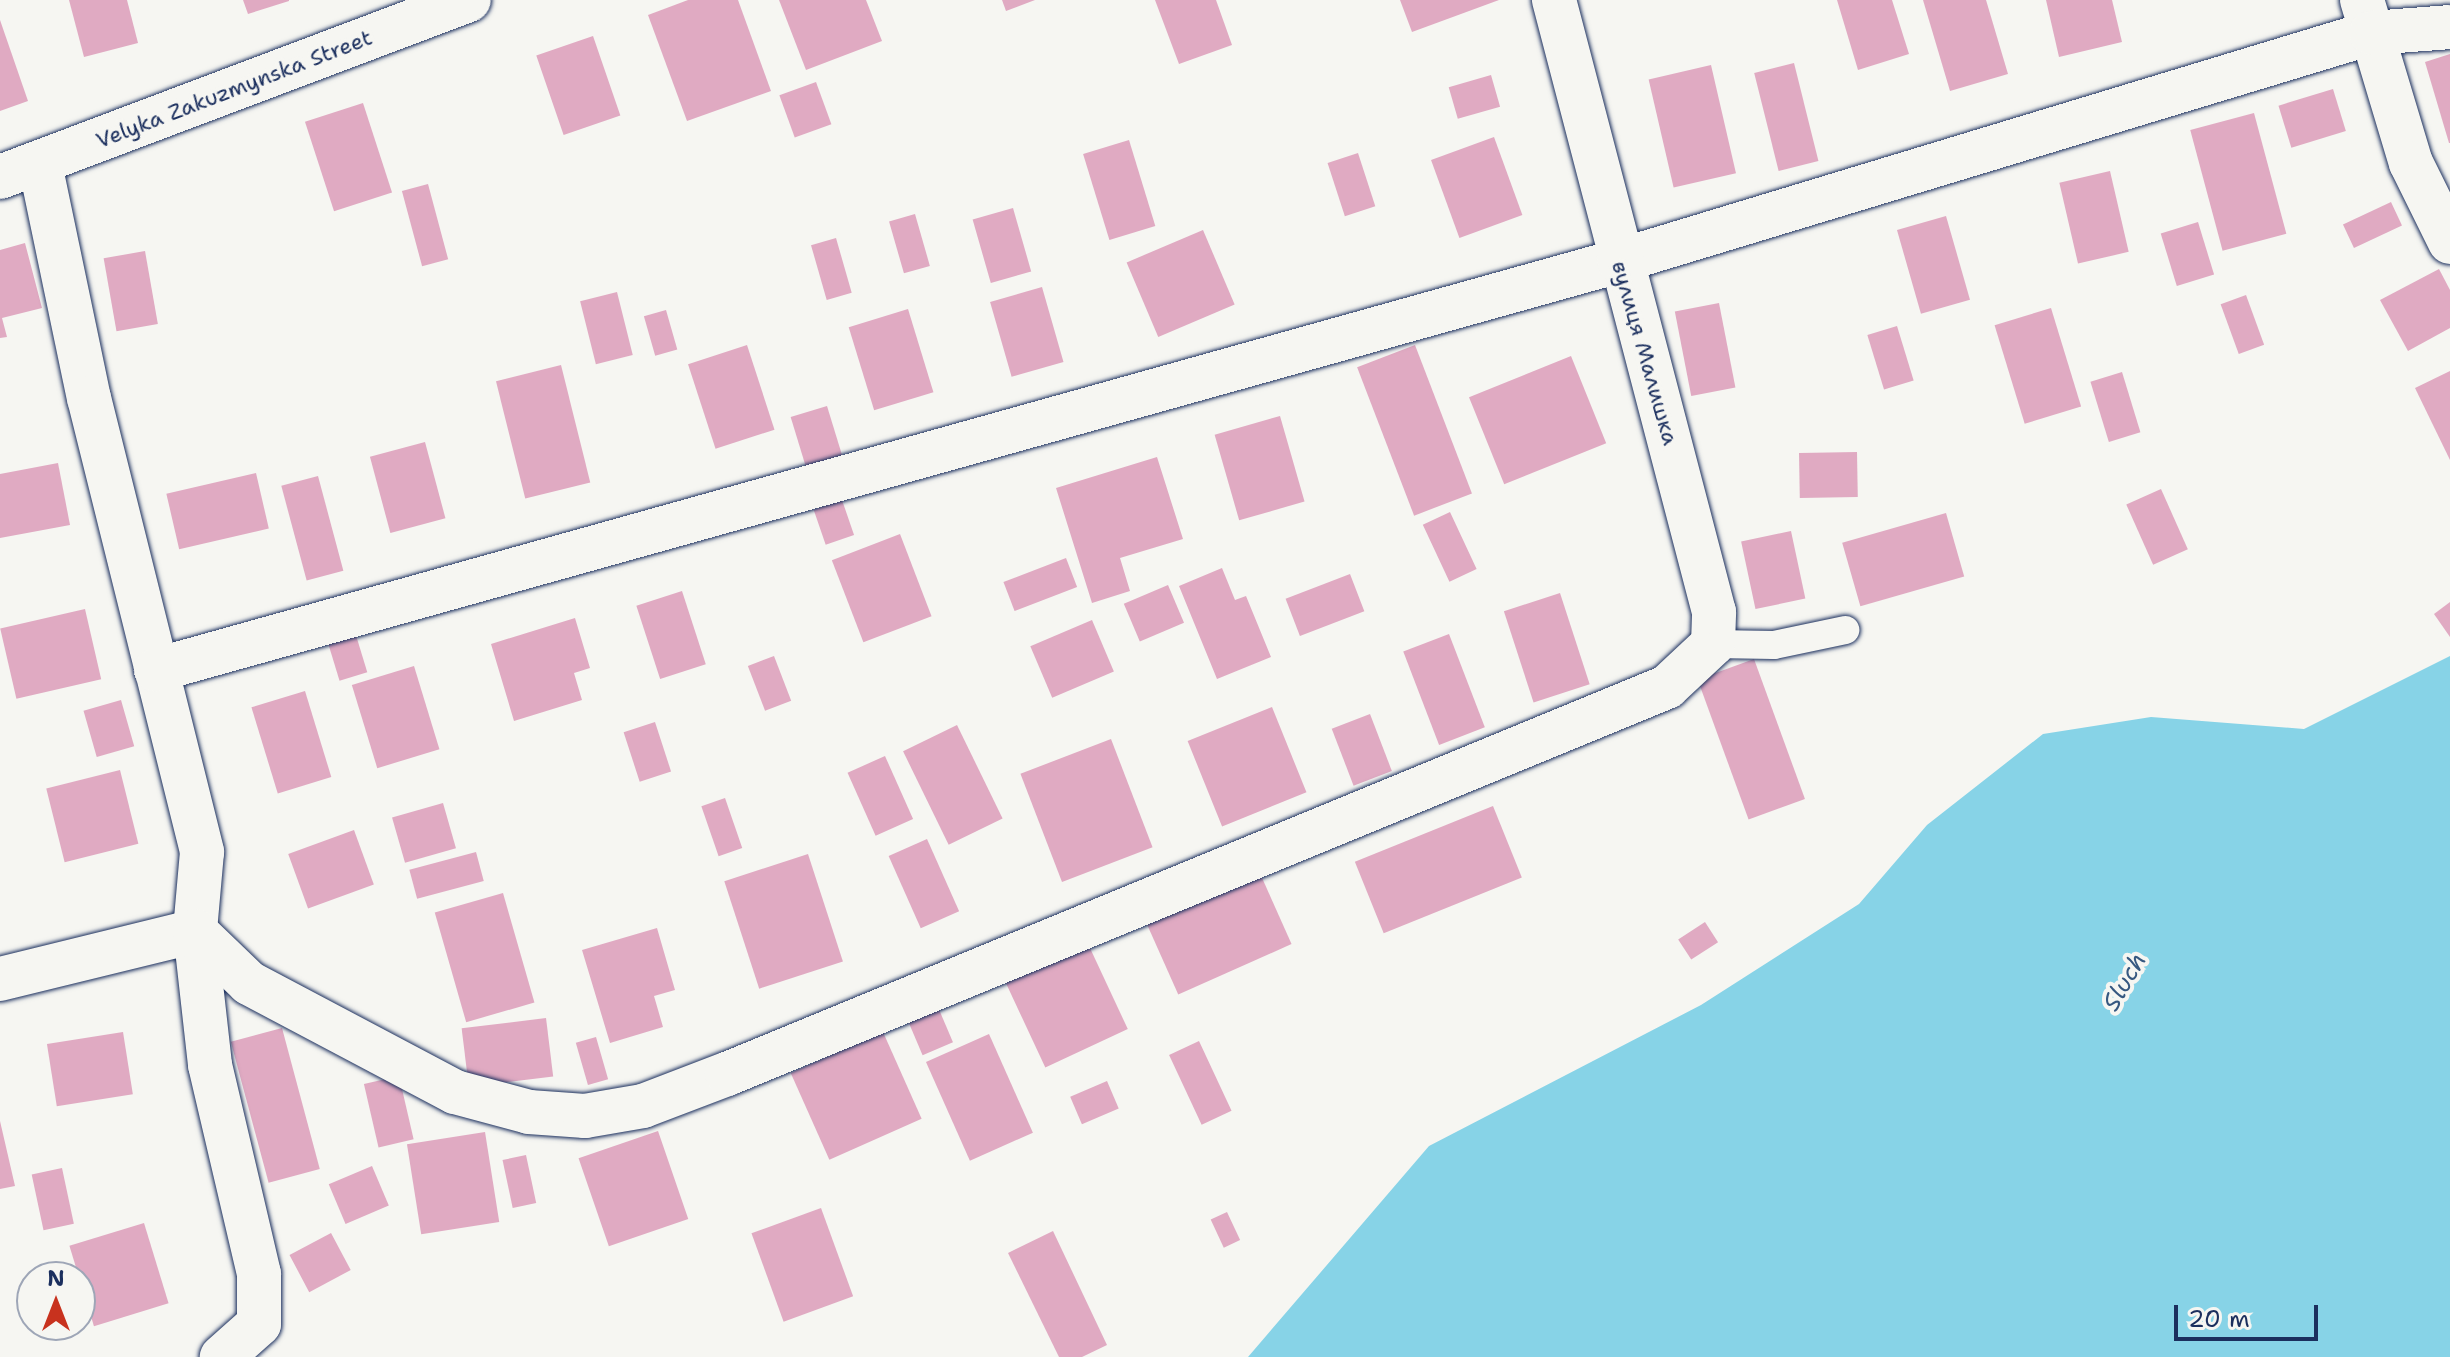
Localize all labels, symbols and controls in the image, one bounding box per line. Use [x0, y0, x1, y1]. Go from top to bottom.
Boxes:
street label: Velyka Zakuzmynska Street [92, 24, 376, 154]
street label: вулиця Малишка [1606, 258, 1684, 448]
water label: Sluch [2097, 948, 2153, 1016]
north arrow [16, 1261, 96, 1341]
text: N [47, 1264, 65, 1293]
scale bar [2178, 1289, 2322, 1339]
text: 20 m [2188, 1303, 2250, 1335]

